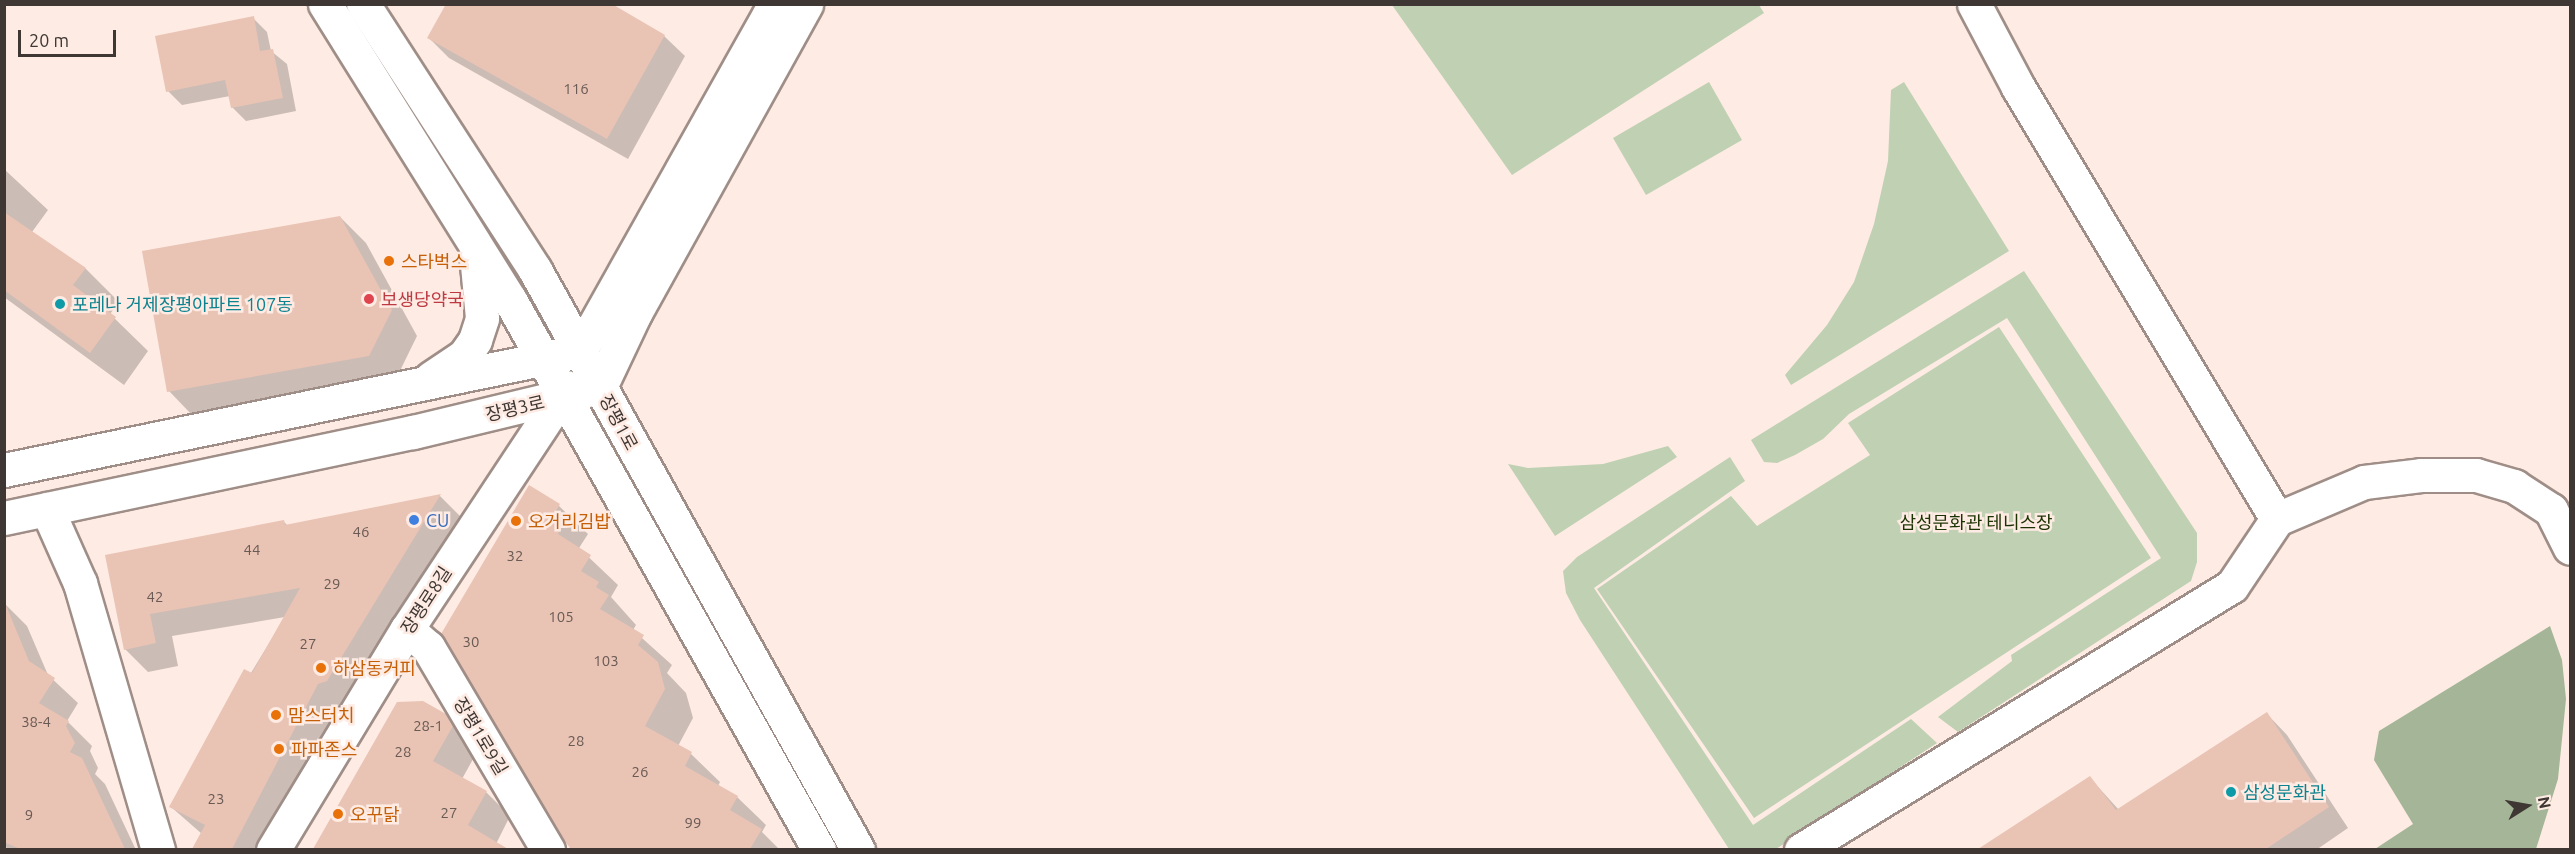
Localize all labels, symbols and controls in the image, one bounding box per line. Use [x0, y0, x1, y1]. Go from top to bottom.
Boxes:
scale bar [21, 18, 118, 56]
text: 20 m [29, 30, 69, 50]
house number: 116 [563, 80, 589, 98]
place label: 스타벅스 [401, 250, 467, 272]
marker: 스타벅스 [382, 254, 396, 268]
place label: 보생당약국 [381, 288, 464, 310]
marker: 보생당약국 [362, 292, 376, 306]
place label: 포레나 거제장평아파트 107동 [72, 293, 293, 315]
marker: 포레나 거제장평아파트 107동 [53, 297, 67, 311]
street label: 장평3로 [483, 391, 547, 425]
street label: 장평1로 [595, 391, 643, 453]
place label: CU [426, 509, 449, 531]
place label: 오거리김밥 [528, 510, 611, 532]
park label: 삼성문화관 테니스장 [1899, 511, 2053, 533]
marker: CU [407, 513, 421, 527]
marker: 오거리김밥 [509, 514, 523, 528]
house number: 46 [353, 523, 369, 541]
house number: 44 [244, 541, 260, 559]
house number: 32 [507, 547, 523, 565]
street label: 장평로8길 [396, 562, 456, 638]
house number: 29 [324, 575, 340, 593]
house number: 42 [147, 588, 163, 606]
house number: 105 [548, 608, 574, 626]
house number: 30 [463, 633, 479, 651]
house number: 27 [300, 635, 316, 653]
house number: 103 [593, 652, 619, 670]
place label: 하삼동커피 [333, 657, 416, 679]
marker: 하삼동커피 [314, 661, 328, 675]
street label: 장평1로9길 [449, 693, 513, 779]
place label: 맘스터치 [288, 704, 354, 726]
marker: 맘스터치 [269, 708, 283, 722]
house number: 38-4 [21, 713, 51, 731]
house number: 28-1 [413, 717, 443, 735]
house number: 28 [568, 732, 584, 750]
place label: 파파존스 [291, 738, 357, 760]
marker: 파파존스 [272, 742, 286, 756]
house number: 28 [395, 743, 411, 761]
house number: 26 [632, 763, 648, 781]
north arrow [2497, 776, 2557, 836]
place label: 삼성문화관 [2243, 781, 2326, 803]
marker: 삼성문화관 [2224, 785, 2238, 799]
house number: 23 [208, 790, 224, 808]
text: N [2535, 795, 2555, 810]
place label: 오꾸닭 [350, 803, 400, 825]
house number: 27 [441, 804, 457, 822]
house number: 9 [25, 806, 33, 824]
marker: 오꾸닭 [331, 807, 345, 821]
house number: 99 [685, 814, 701, 832]

